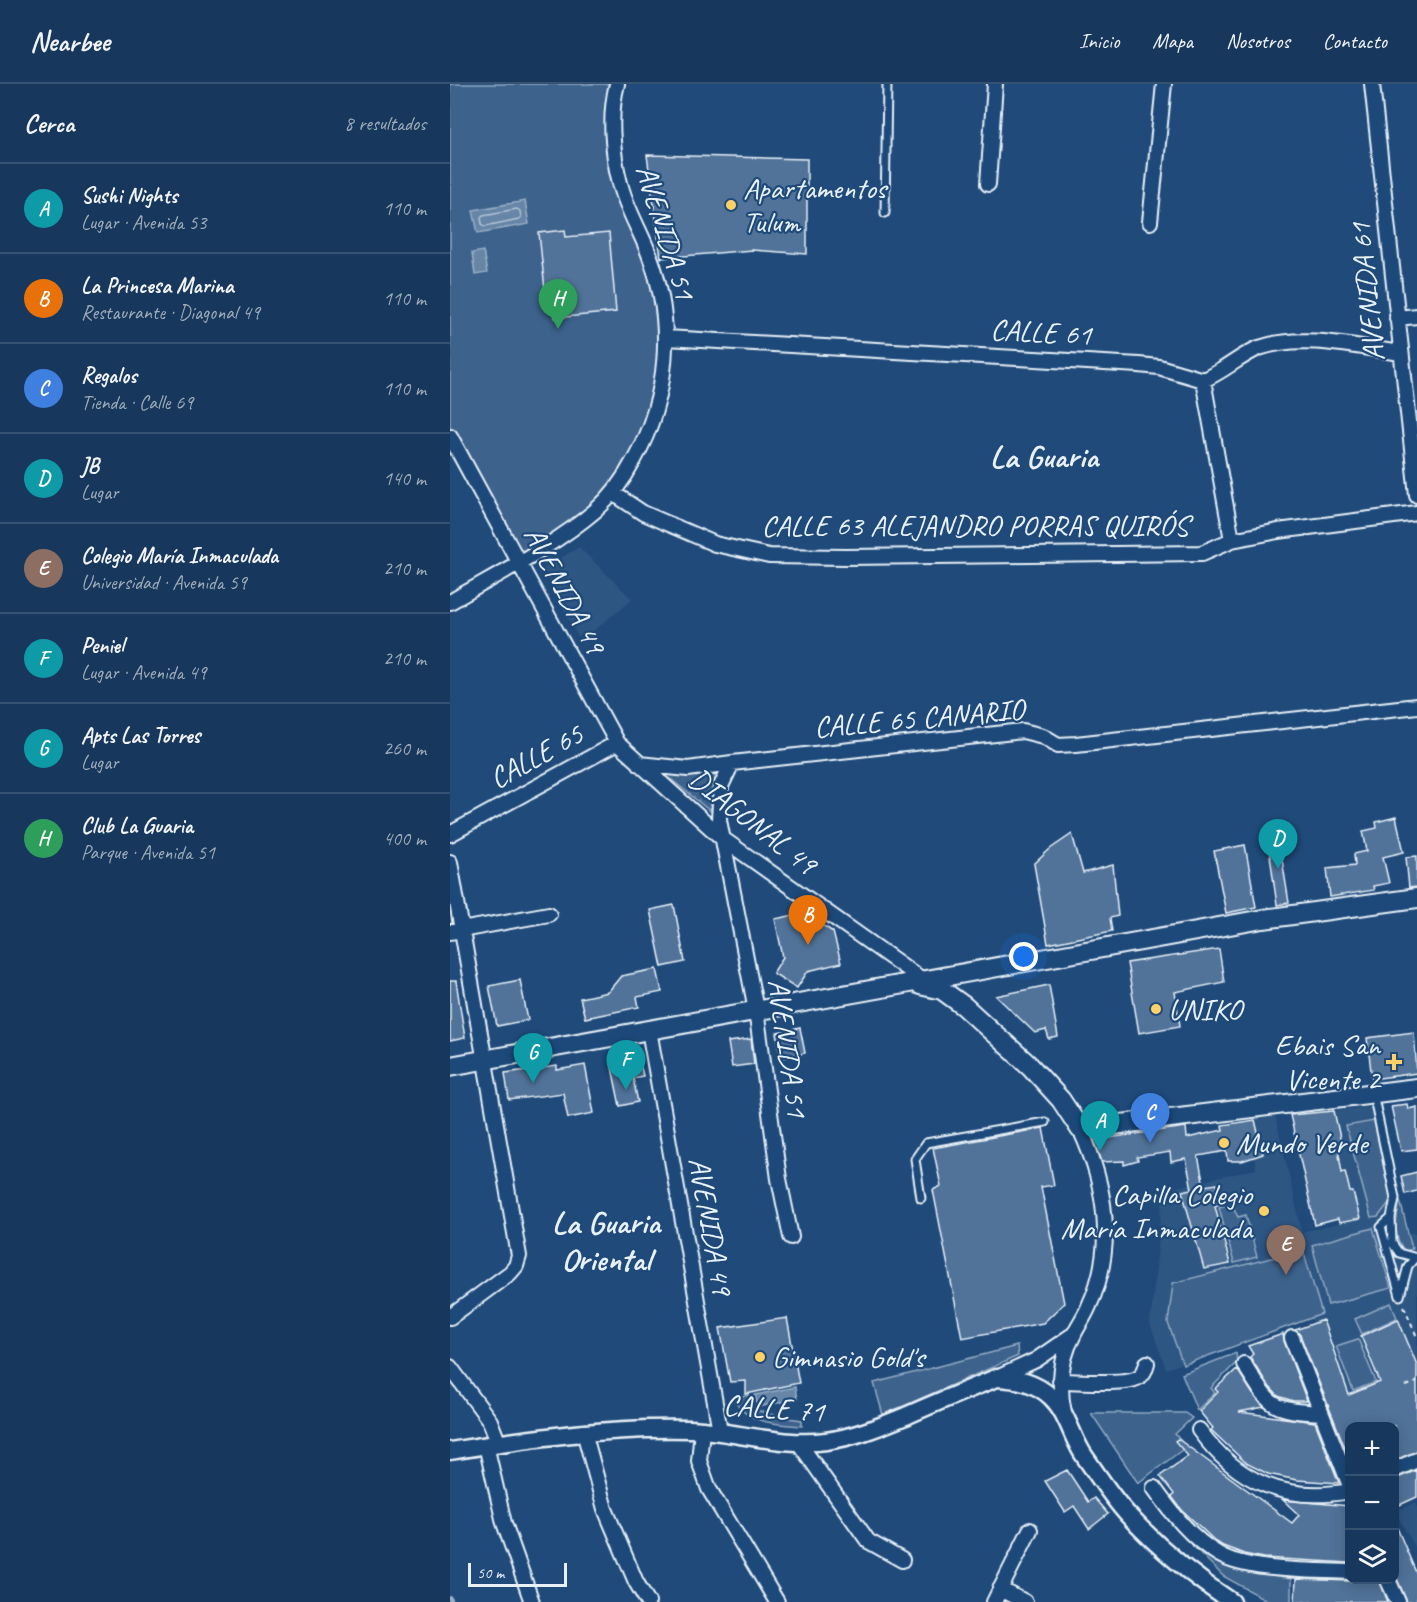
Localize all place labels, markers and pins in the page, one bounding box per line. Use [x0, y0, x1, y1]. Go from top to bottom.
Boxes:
place label: Apartamentos Tulum [743, 169, 889, 241]
marker: Apartamentos Tulum [724, 198, 738, 212]
pin: H [538, 280, 578, 329]
pin: D [1258, 820, 1298, 869]
pin: B [788, 896, 828, 945]
place label: UNIKO [1168, 990, 1245, 1028]
marker: UNIKO [1149, 1002, 1163, 1016]
place label: Ebais San Vicente 2 [1275, 1026, 1382, 1098]
pin: G [514, 1034, 553, 1083]
pin: F [606, 1040, 645, 1090]
marker: Ebais San Vicente 2 [1385, 1053, 1403, 1071]
pin: C [1130, 1094, 1170, 1143]
pin: A [1080, 1102, 1120, 1151]
place label: Mundo Verde [1236, 1124, 1370, 1162]
marker: Mundo Verde [1217, 1136, 1231, 1150]
place label: Capilla Colegio María Inmaculada [1061, 1175, 1254, 1247]
marker: Capilla Colegio María Inmaculada [1257, 1204, 1271, 1218]
pin: E [1266, 1226, 1306, 1275]
place label: Gimnasio Gold's [772, 1338, 927, 1376]
marker: Gimnasio Gold's [753, 1350, 767, 1364]

